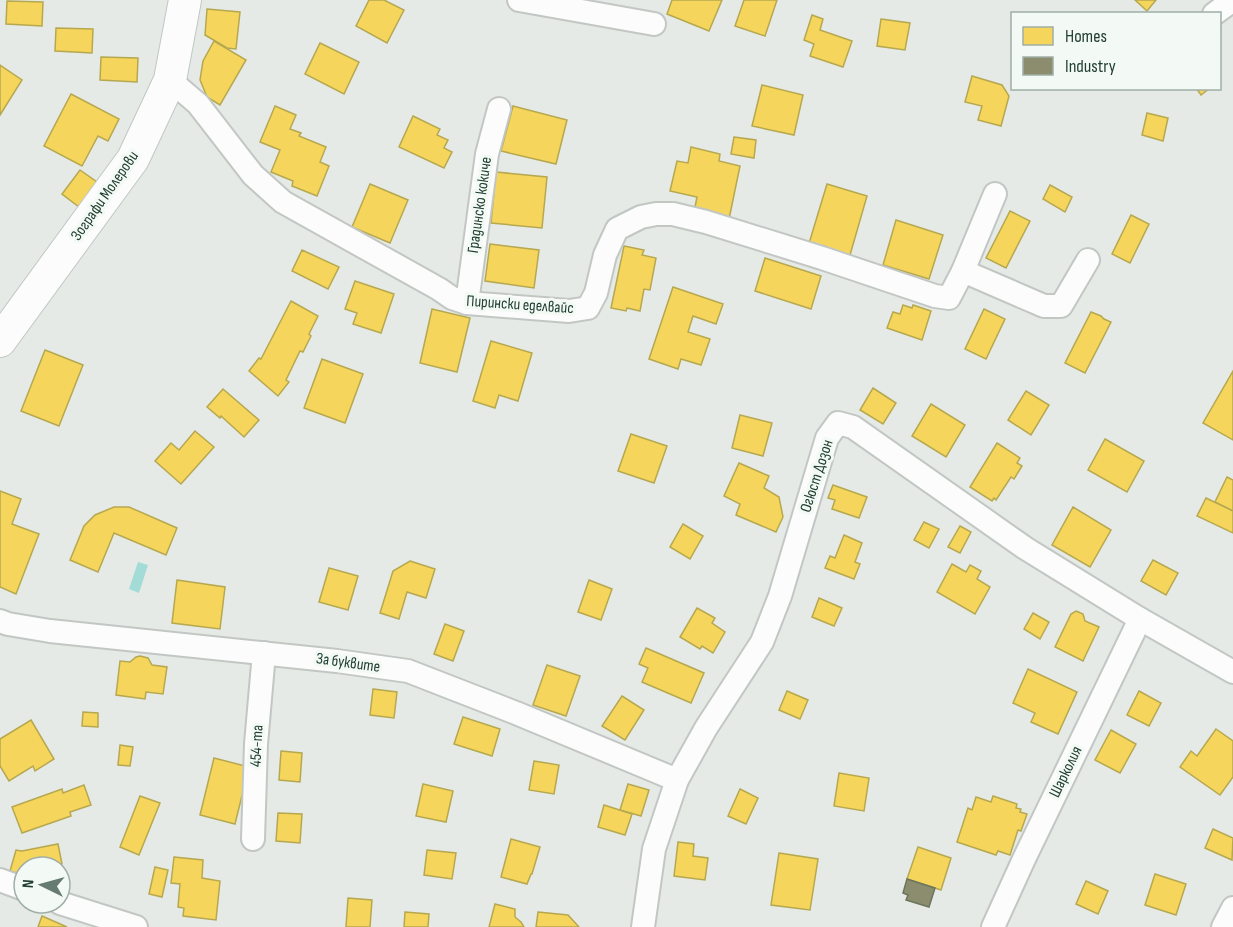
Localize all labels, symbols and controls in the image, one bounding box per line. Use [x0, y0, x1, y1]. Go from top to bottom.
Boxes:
legend [1011, 12, 1221, 90]
text: Homes [1065, 26, 1107, 47]
text: Industry [1065, 56, 1116, 77]
street label: Зографи Молерови [67, 148, 143, 244]
street label: Градинско кокиче [464, 156, 496, 254]
street label: Пирински еделвайс [466, 292, 574, 318]
street label: Огюст Дозон [796, 437, 838, 515]
street label: За буквите [315, 649, 381, 677]
street label: 454-та [246, 724, 268, 768]
street label: Шарколия [1045, 743, 1087, 801]
north arrow [12, 855, 72, 915]
text: N [19, 879, 38, 889]

